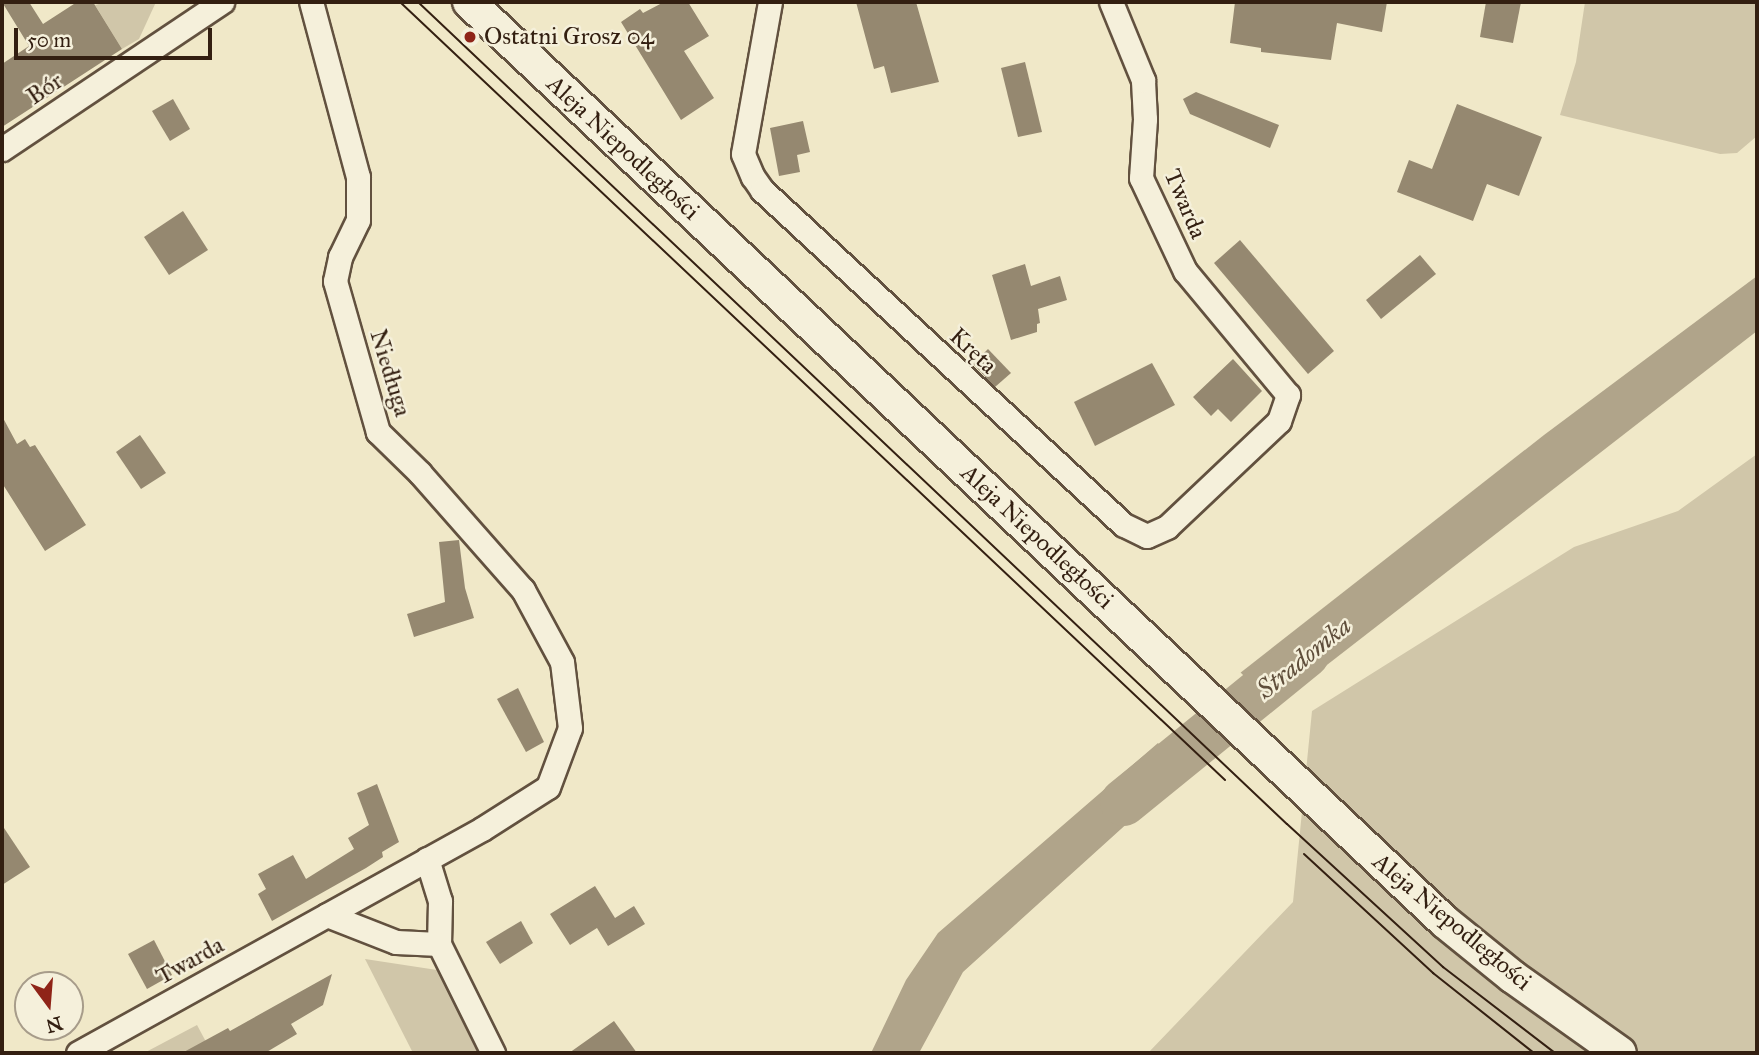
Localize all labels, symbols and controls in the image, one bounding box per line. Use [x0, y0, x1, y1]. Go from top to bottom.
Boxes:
scale bar [18, 14, 215, 58]
place label: Ostatni Grosz 04 [484, 23, 654, 51]
text: 50 m [27, 27, 71, 53]
marker: Ostatni Grosz 04 [462, 29, 478, 45]
street label: Bór [22, 67, 68, 111]
street label: Aleja Niepodległości [541, 70, 705, 226]
street label: Twarda [1157, 165, 1213, 243]
street label: Kręta [943, 322, 1003, 380]
street label: Niedługa [363, 326, 417, 420]
street label: Aleja Niepodległości [955, 459, 1119, 615]
water label: Stradomka [1250, 610, 1358, 706]
street label: Aleja Niepodległości [1367, 847, 1537, 997]
street label: Twarda [151, 931, 229, 991]
north arrow [14, 971, 84, 1041]
text: N [43, 1011, 65, 1038]

